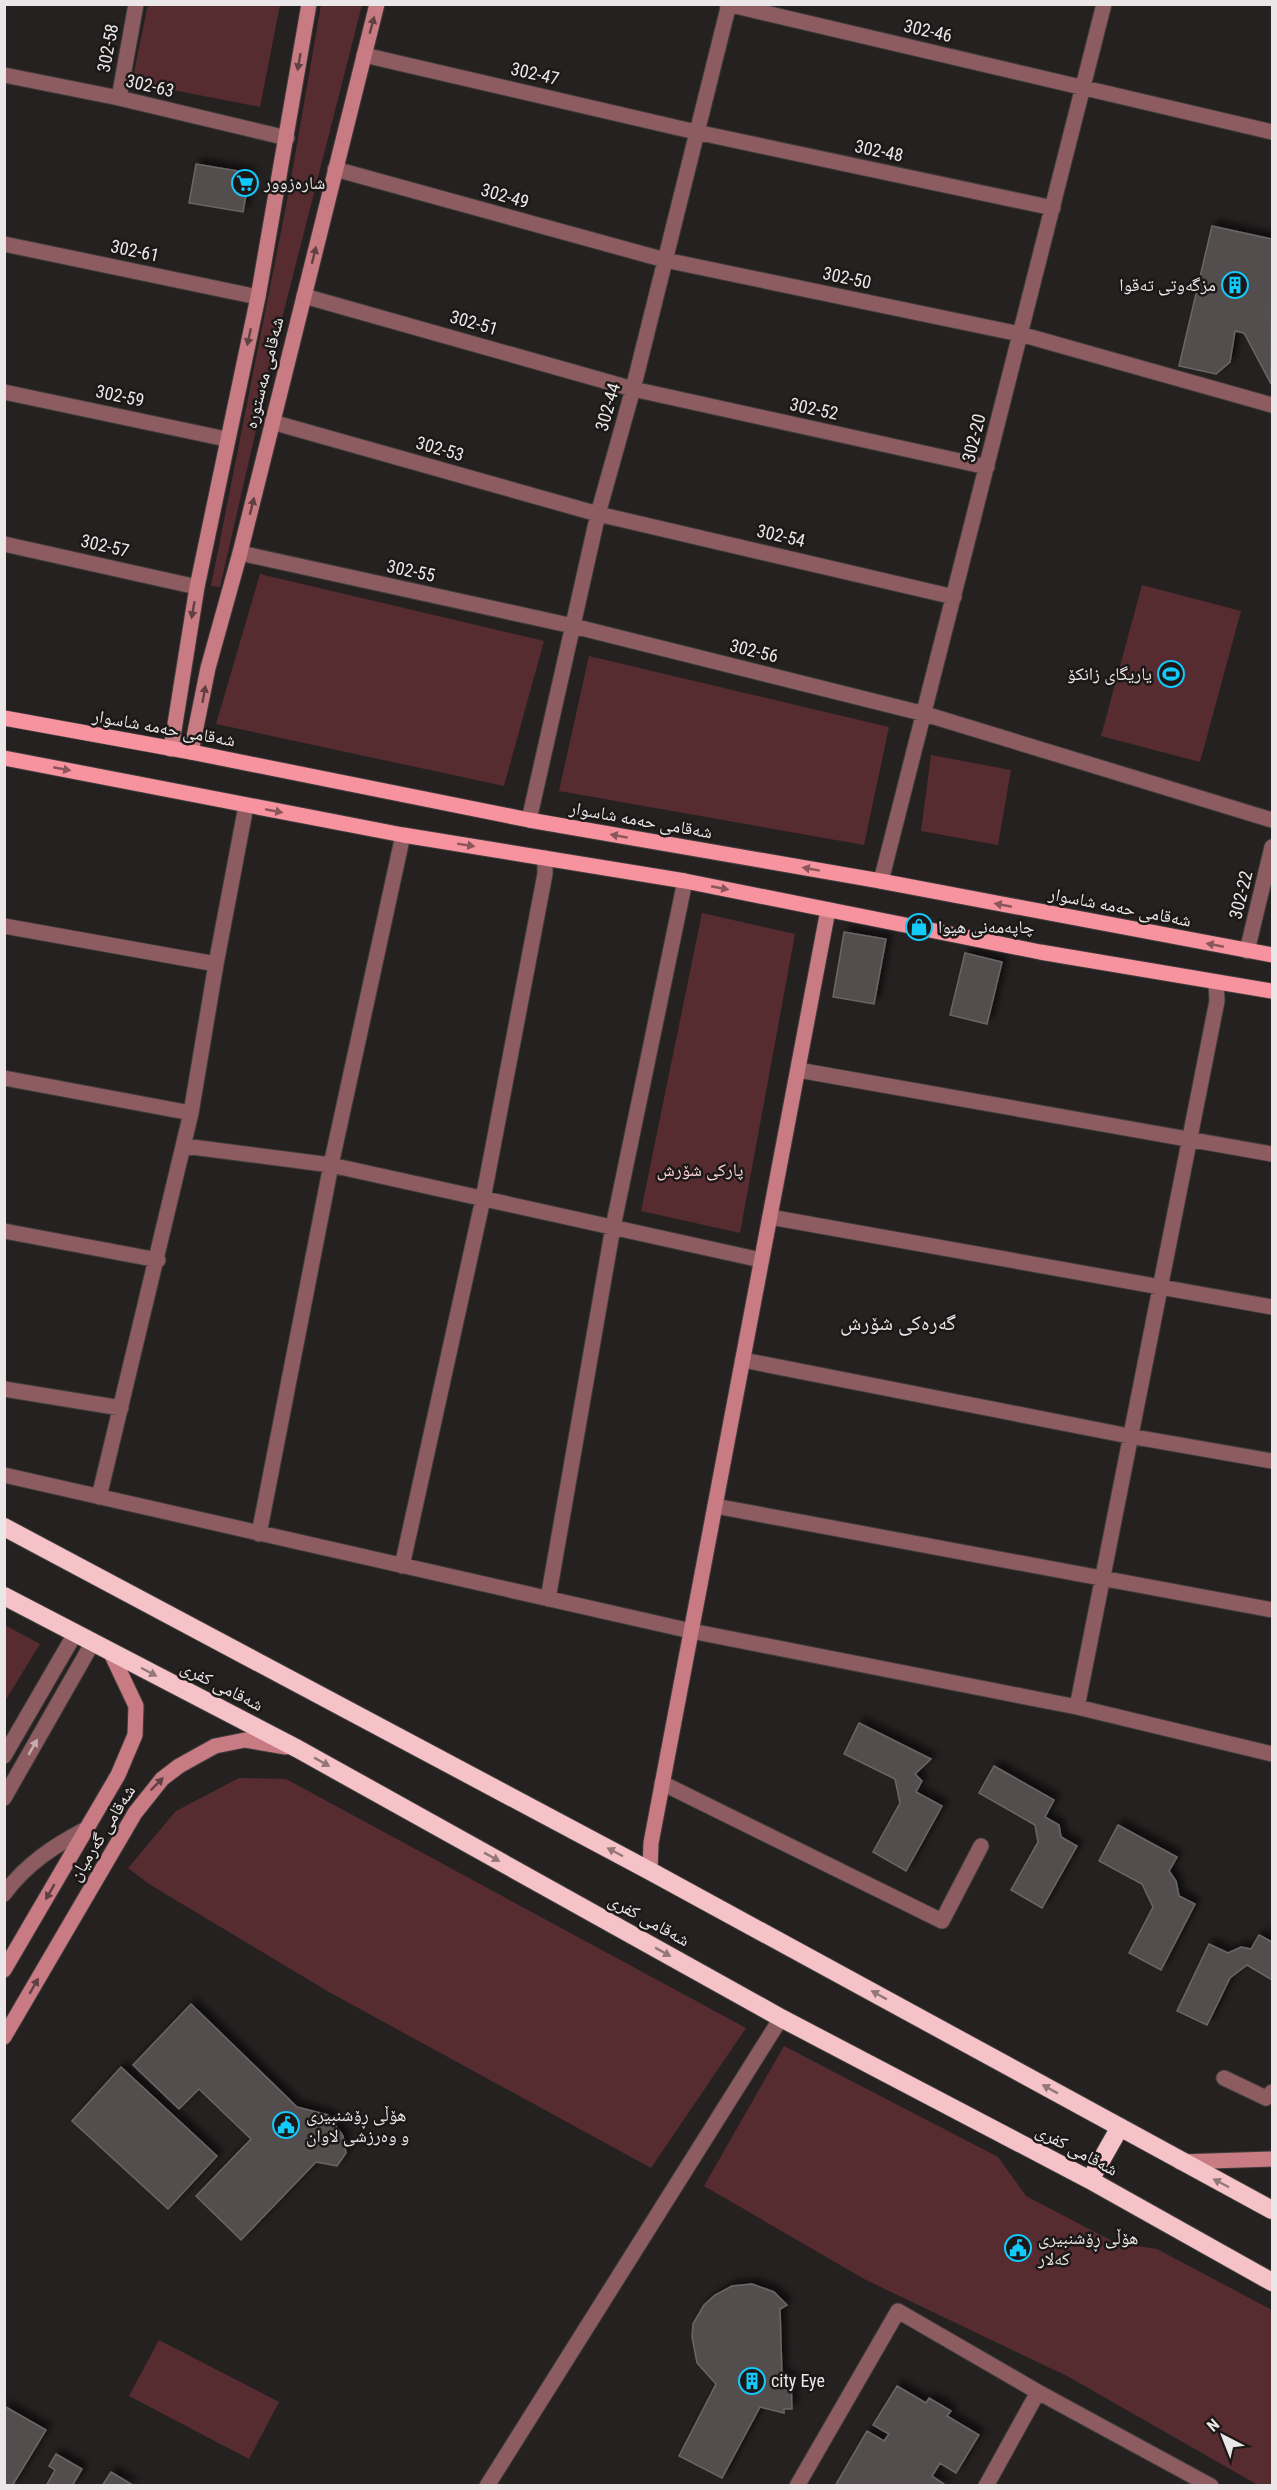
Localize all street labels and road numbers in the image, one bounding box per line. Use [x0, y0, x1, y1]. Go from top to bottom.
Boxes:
street label: 302-46 [902, 15, 954, 46]
street label: 302-58 [93, 22, 122, 74]
street label: 302-47 [509, 58, 561, 89]
street label: 302-63 [124, 70, 176, 101]
street label: 302-48 [853, 135, 905, 166]
street label: 302-49 [479, 179, 532, 212]
street label: 302-61 [109, 235, 161, 266]
street label: 302-50 [821, 262, 873, 293]
street label: 302-51 [448, 306, 501, 339]
street label: شەقامی مەستورە [240, 315, 288, 431]
street label: 302-59 [94, 380, 146, 411]
street label: 302-44 [591, 380, 624, 433]
street label: 302-52 [788, 393, 840, 424]
street label: 302-20 [957, 412, 990, 464]
street label: 302-53 [414, 432, 467, 465]
street label: 302-54 [755, 520, 807, 551]
street label: 302-57 [79, 530, 131, 561]
street label: 302-55 [385, 555, 437, 586]
street label: 302-56 [728, 634, 780, 667]
street label: شەقامی حەمە شاسوار [90, 704, 237, 751]
street label: شەقامی حەمە شاسوار [567, 796, 714, 843]
street label: 302-22 [1224, 869, 1257, 921]
street label: شەقامی حەمە شاسوار [1046, 882, 1193, 932]
street label: شەقامی کفری [177, 1656, 267, 1716]
street label: شەقامی گەرمیان [64, 1781, 140, 1885]
street label: شەقامی کفری [604, 1889, 694, 1951]
street label: شەقامی کفری [1032, 2119, 1122, 2181]

